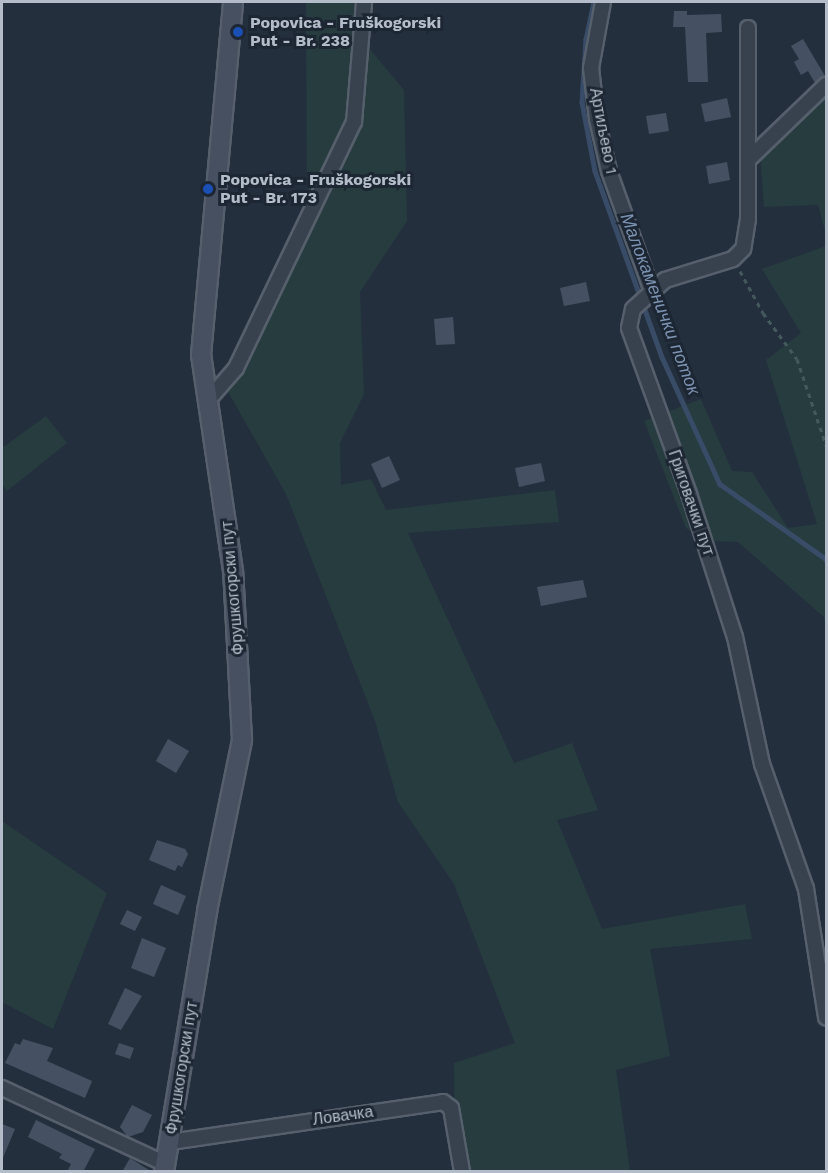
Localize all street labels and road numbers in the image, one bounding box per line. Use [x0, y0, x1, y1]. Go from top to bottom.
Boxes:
street label: Артиљево 1 [585, 86, 621, 176]
street label: Григовачки пут [664, 448, 718, 558]
street label: Фрушкогорски пут [218, 520, 248, 656]
street label: Фрушкогорски пут [162, 1000, 202, 1136]
street label: Ловачка [312, 1102, 374, 1130]

